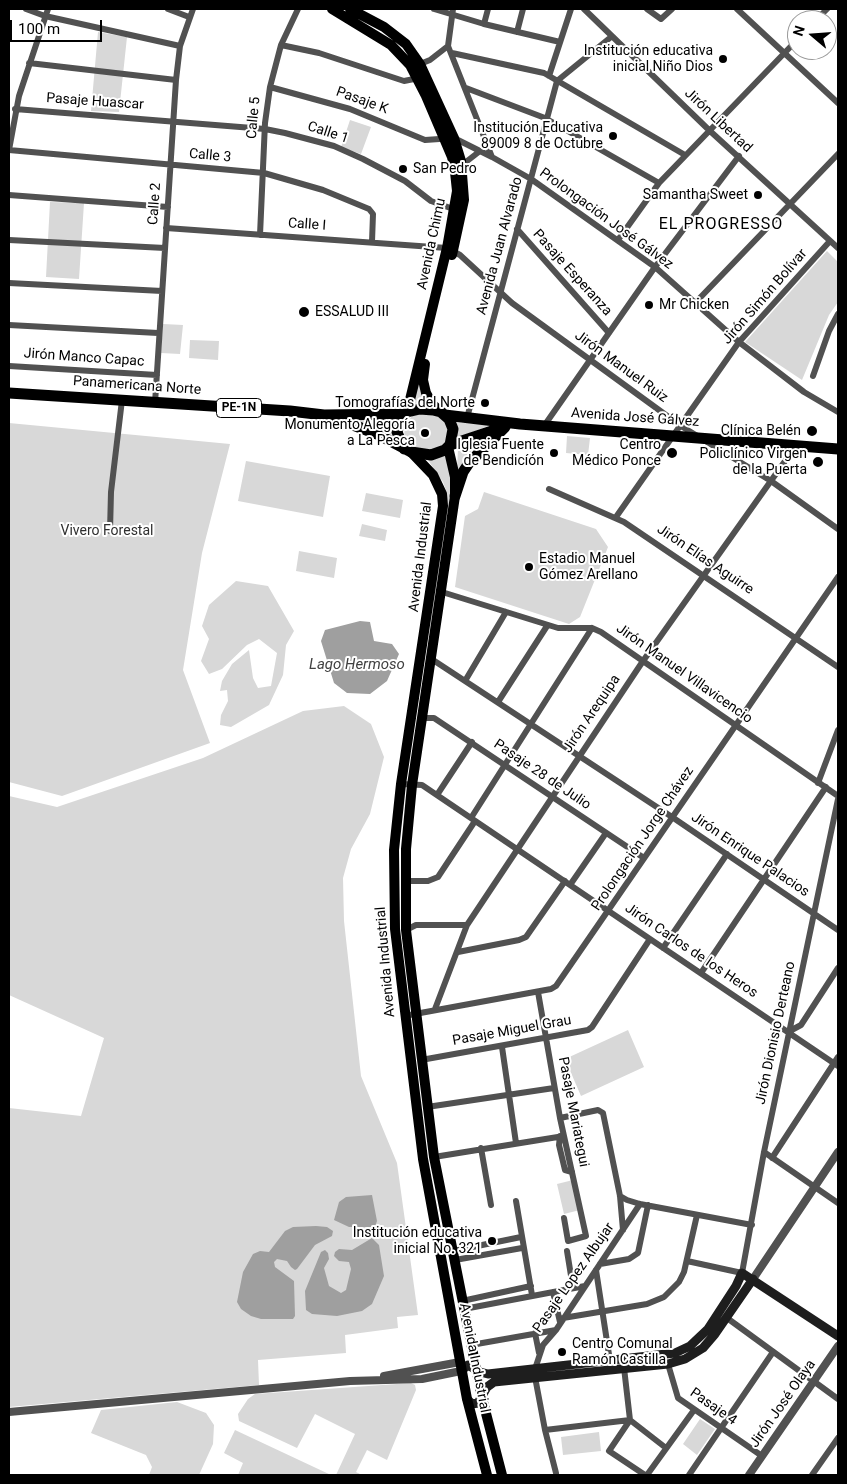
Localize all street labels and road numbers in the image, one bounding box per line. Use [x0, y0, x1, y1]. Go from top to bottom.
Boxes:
street label: Pasaje K [334, 84, 390, 118]
street label: Jirón Libertad [681, 85, 755, 157]
street label: Pasaje Huascar [46, 90, 144, 114]
street label: Calle 5 [244, 96, 264, 140]
street label: Calle 1 [305, 118, 351, 148]
street label: Calle 3 [188, 146, 232, 166]
street label: Prolongación José Gálvez [536, 165, 676, 273]
street label: Avenida Juan Alvarado [473, 175, 527, 317]
street label: Calle 2 [145, 182, 165, 226]
street label: Avenida Chimu [414, 197, 450, 291]
street label: Calle I [287, 215, 327, 235]
street label: Pasaje Esperanza [529, 226, 615, 320]
street label: Jirón Simón Bolívar [719, 246, 811, 348]
street label: Jirón Manuel Ruiz [571, 328, 671, 406]
street label: Jirón Manco Capac [23, 345, 145, 371]
street label: Panamericana Norte [72, 373, 202, 399]
road number: PE-1N [216, 398, 262, 418]
street label: Avenida José Gálvez [570, 405, 700, 431]
street label: Avenida Industrial [406, 501, 436, 613]
street label: Jirón Elías Aguirre [653, 521, 757, 599]
street label: Jirón Manuel Villavicencio [613, 621, 755, 727]
street label: Jirón Arequipa [560, 672, 624, 756]
street label: Pasaje 28 de Julio [490, 736, 594, 814]
street label: Prolongación Jorge Chávez [588, 764, 698, 914]
street label: Jirón Enrique Palacios [688, 809, 812, 901]
street label: Jirón Carlos de los Heros [621, 900, 761, 1002]
street label: Avenida Industrial [373, 906, 399, 1018]
street label: Jirón Dionisio Derteano [753, 960, 799, 1106]
street label: Pasaje Miguel Grau [451, 1012, 573, 1050]
street label: Pasaje Mariategui [554, 1055, 592, 1169]
street label: Pasaje Lopez Albujar [530, 1220, 618, 1336]
street label: Avenida Industrial [455, 1302, 493, 1414]
street label: Jirón José Olaya [746, 1357, 820, 1451]
street label: Pasaje 4 [686, 1385, 740, 1429]

